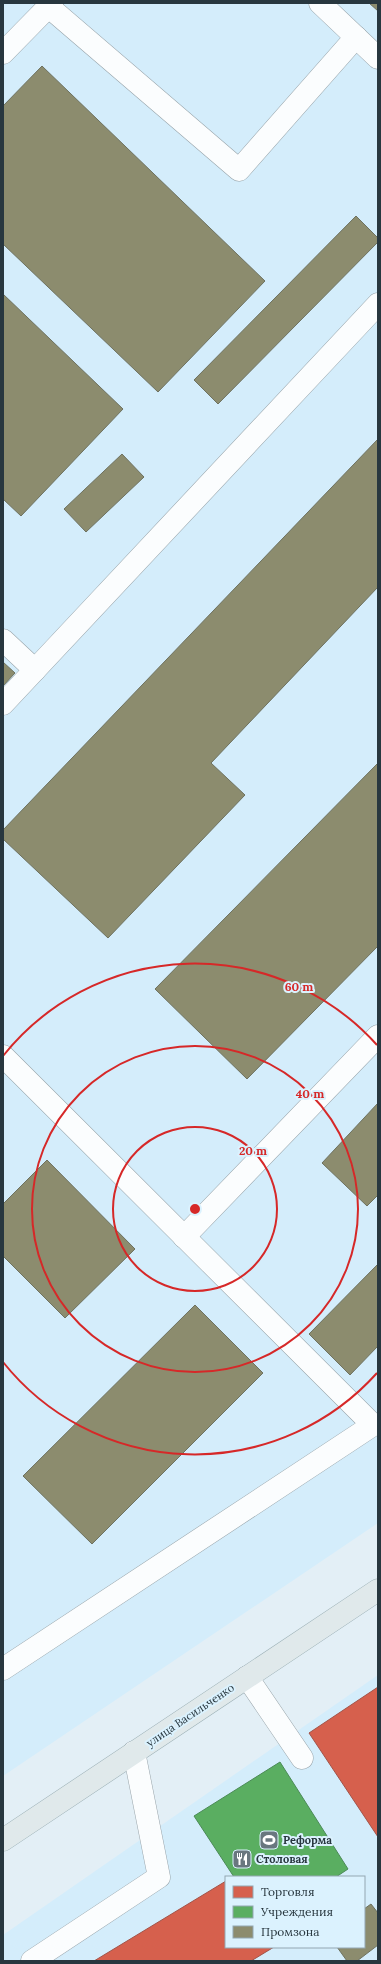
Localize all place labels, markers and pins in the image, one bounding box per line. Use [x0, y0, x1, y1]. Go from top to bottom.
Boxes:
centre of rings [188, 1202, 202, 1216]
sports icon: Реформа [258, 1829, 280, 1851]
place label: Реформа [283, 1833, 332, 1847]
restaurant icon: Столовая [231, 1848, 253, 1870]
place label: Столовая [256, 1852, 308, 1866]

